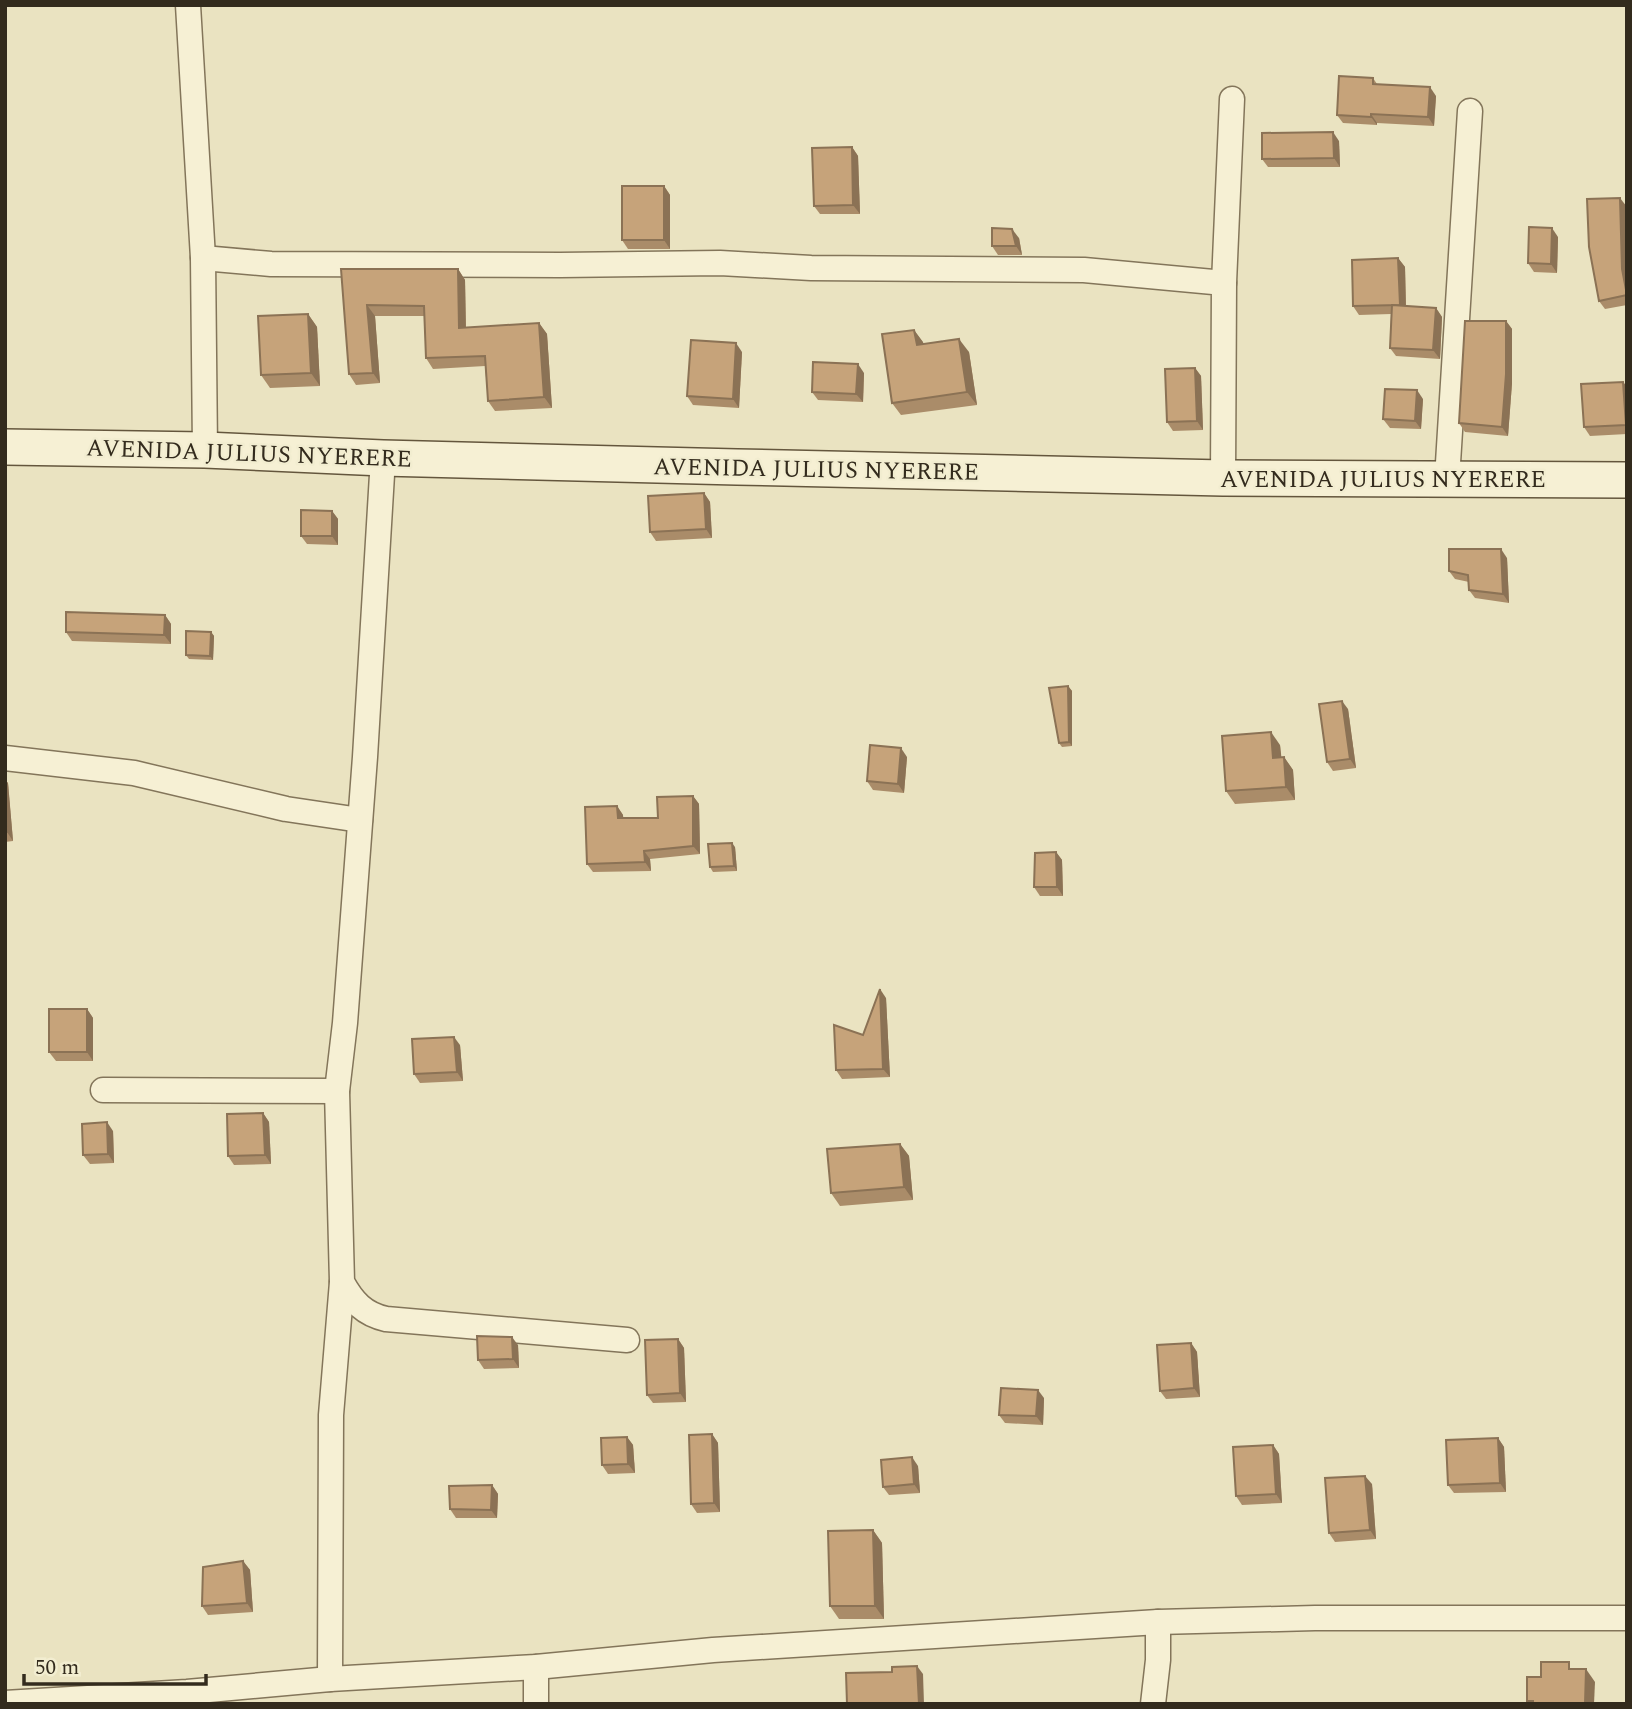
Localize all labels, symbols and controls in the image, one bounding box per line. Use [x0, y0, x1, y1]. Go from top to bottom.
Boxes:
street label: AVENIDA JULIUS NYERERE [85, 430, 412, 478]
street label: AVENIDA JULIUS NYERERE [653, 449, 979, 491]
street label: AVENIDA JULIUS NYERERE [1220, 462, 1546, 498]
scale bar [24, 1642, 206, 1686]
text: 50 m [35, 1652, 79, 1684]

